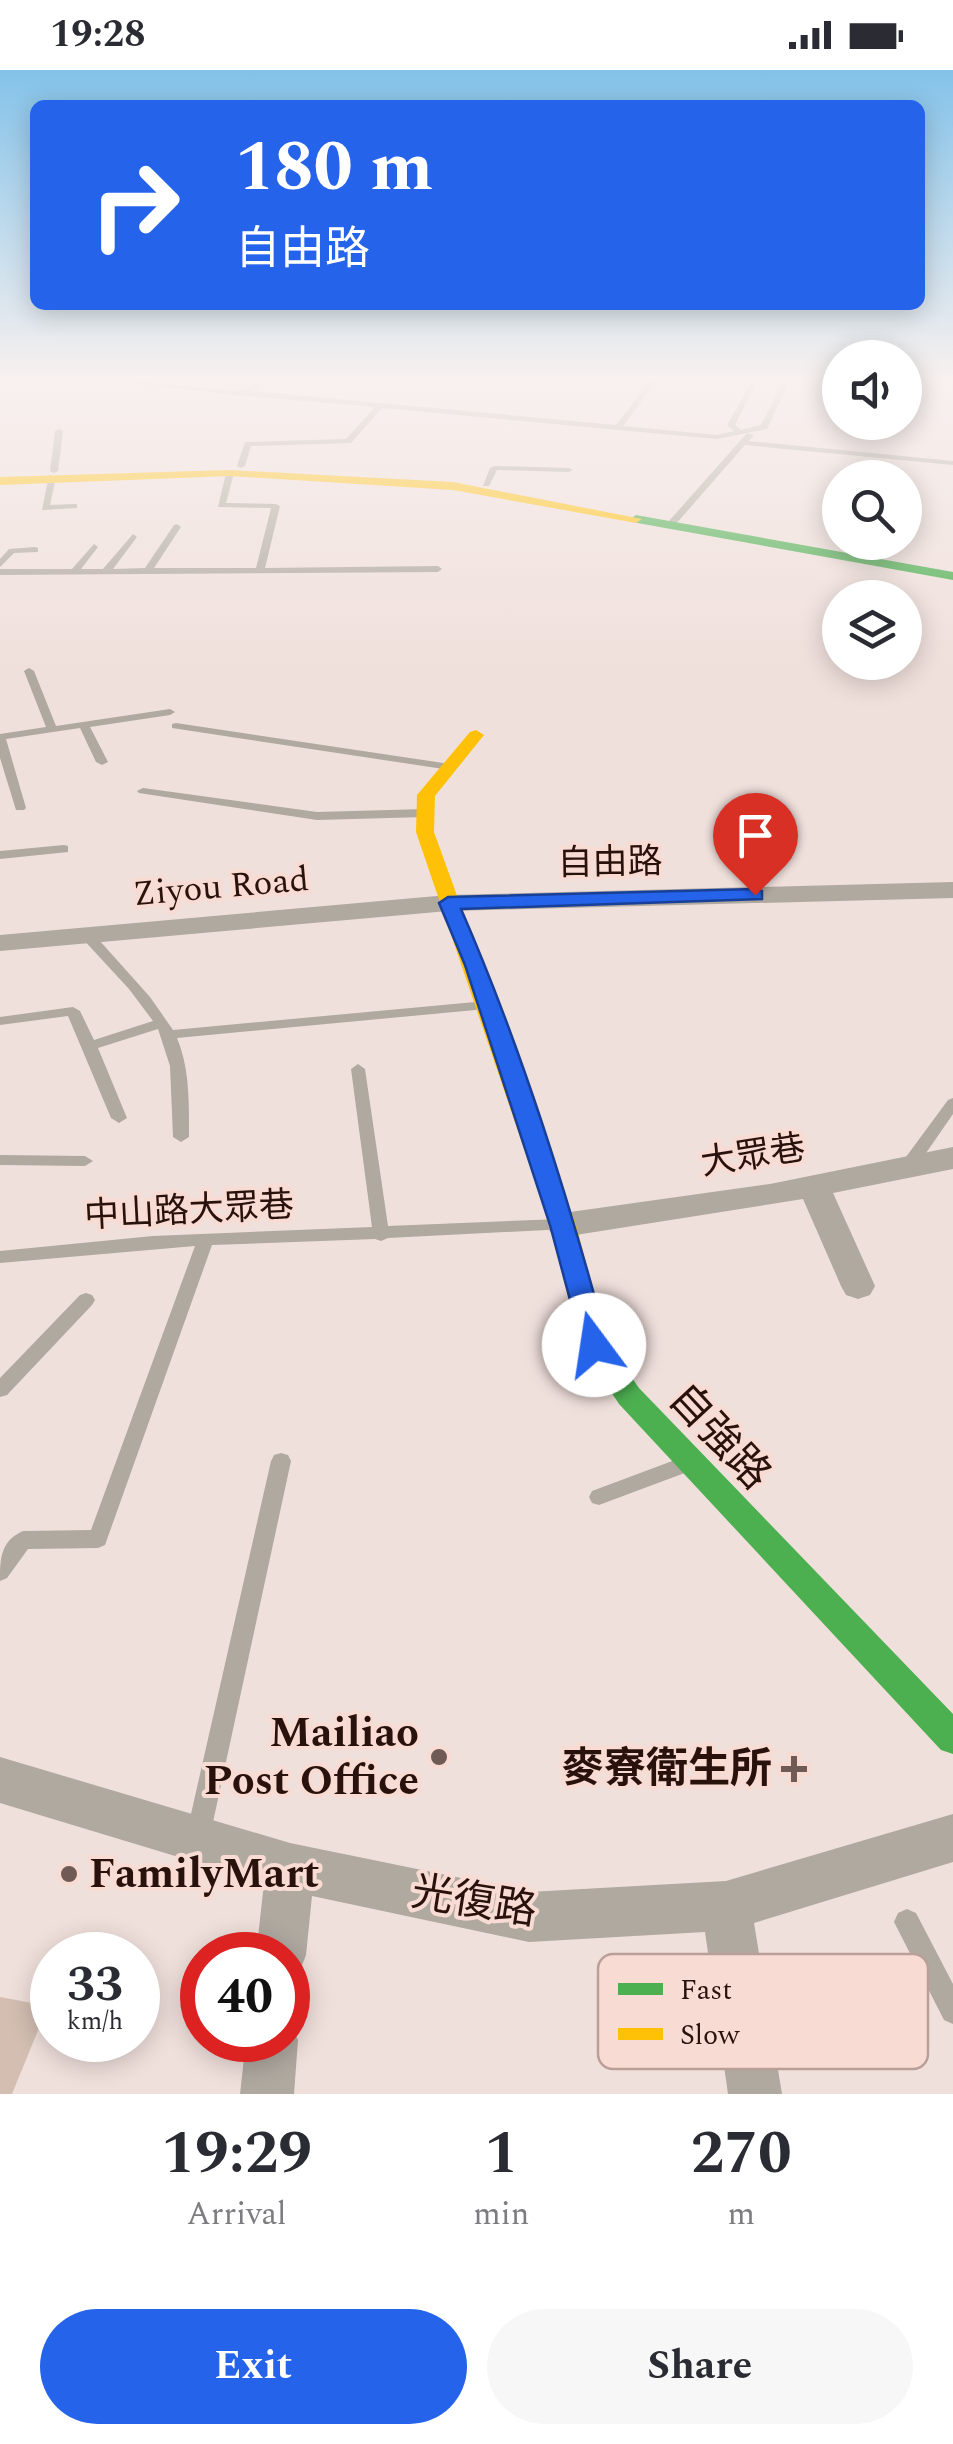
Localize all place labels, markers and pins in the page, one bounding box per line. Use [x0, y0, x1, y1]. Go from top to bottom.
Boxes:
pin [713, 793, 798, 896]
place label: Mailiao Post Office [204, 1702, 419, 1813]
place label: 麥寮衛生所 [562, 1738, 772, 1801]
marker: Mailiao Post Office [428, 1746, 450, 1768]
marker: 麥寮衛生所 [781, 1756, 807, 1782]
place label: FamilyMart [89, 1843, 319, 1906]
marker: FamilyMart [58, 1863, 80, 1885]

